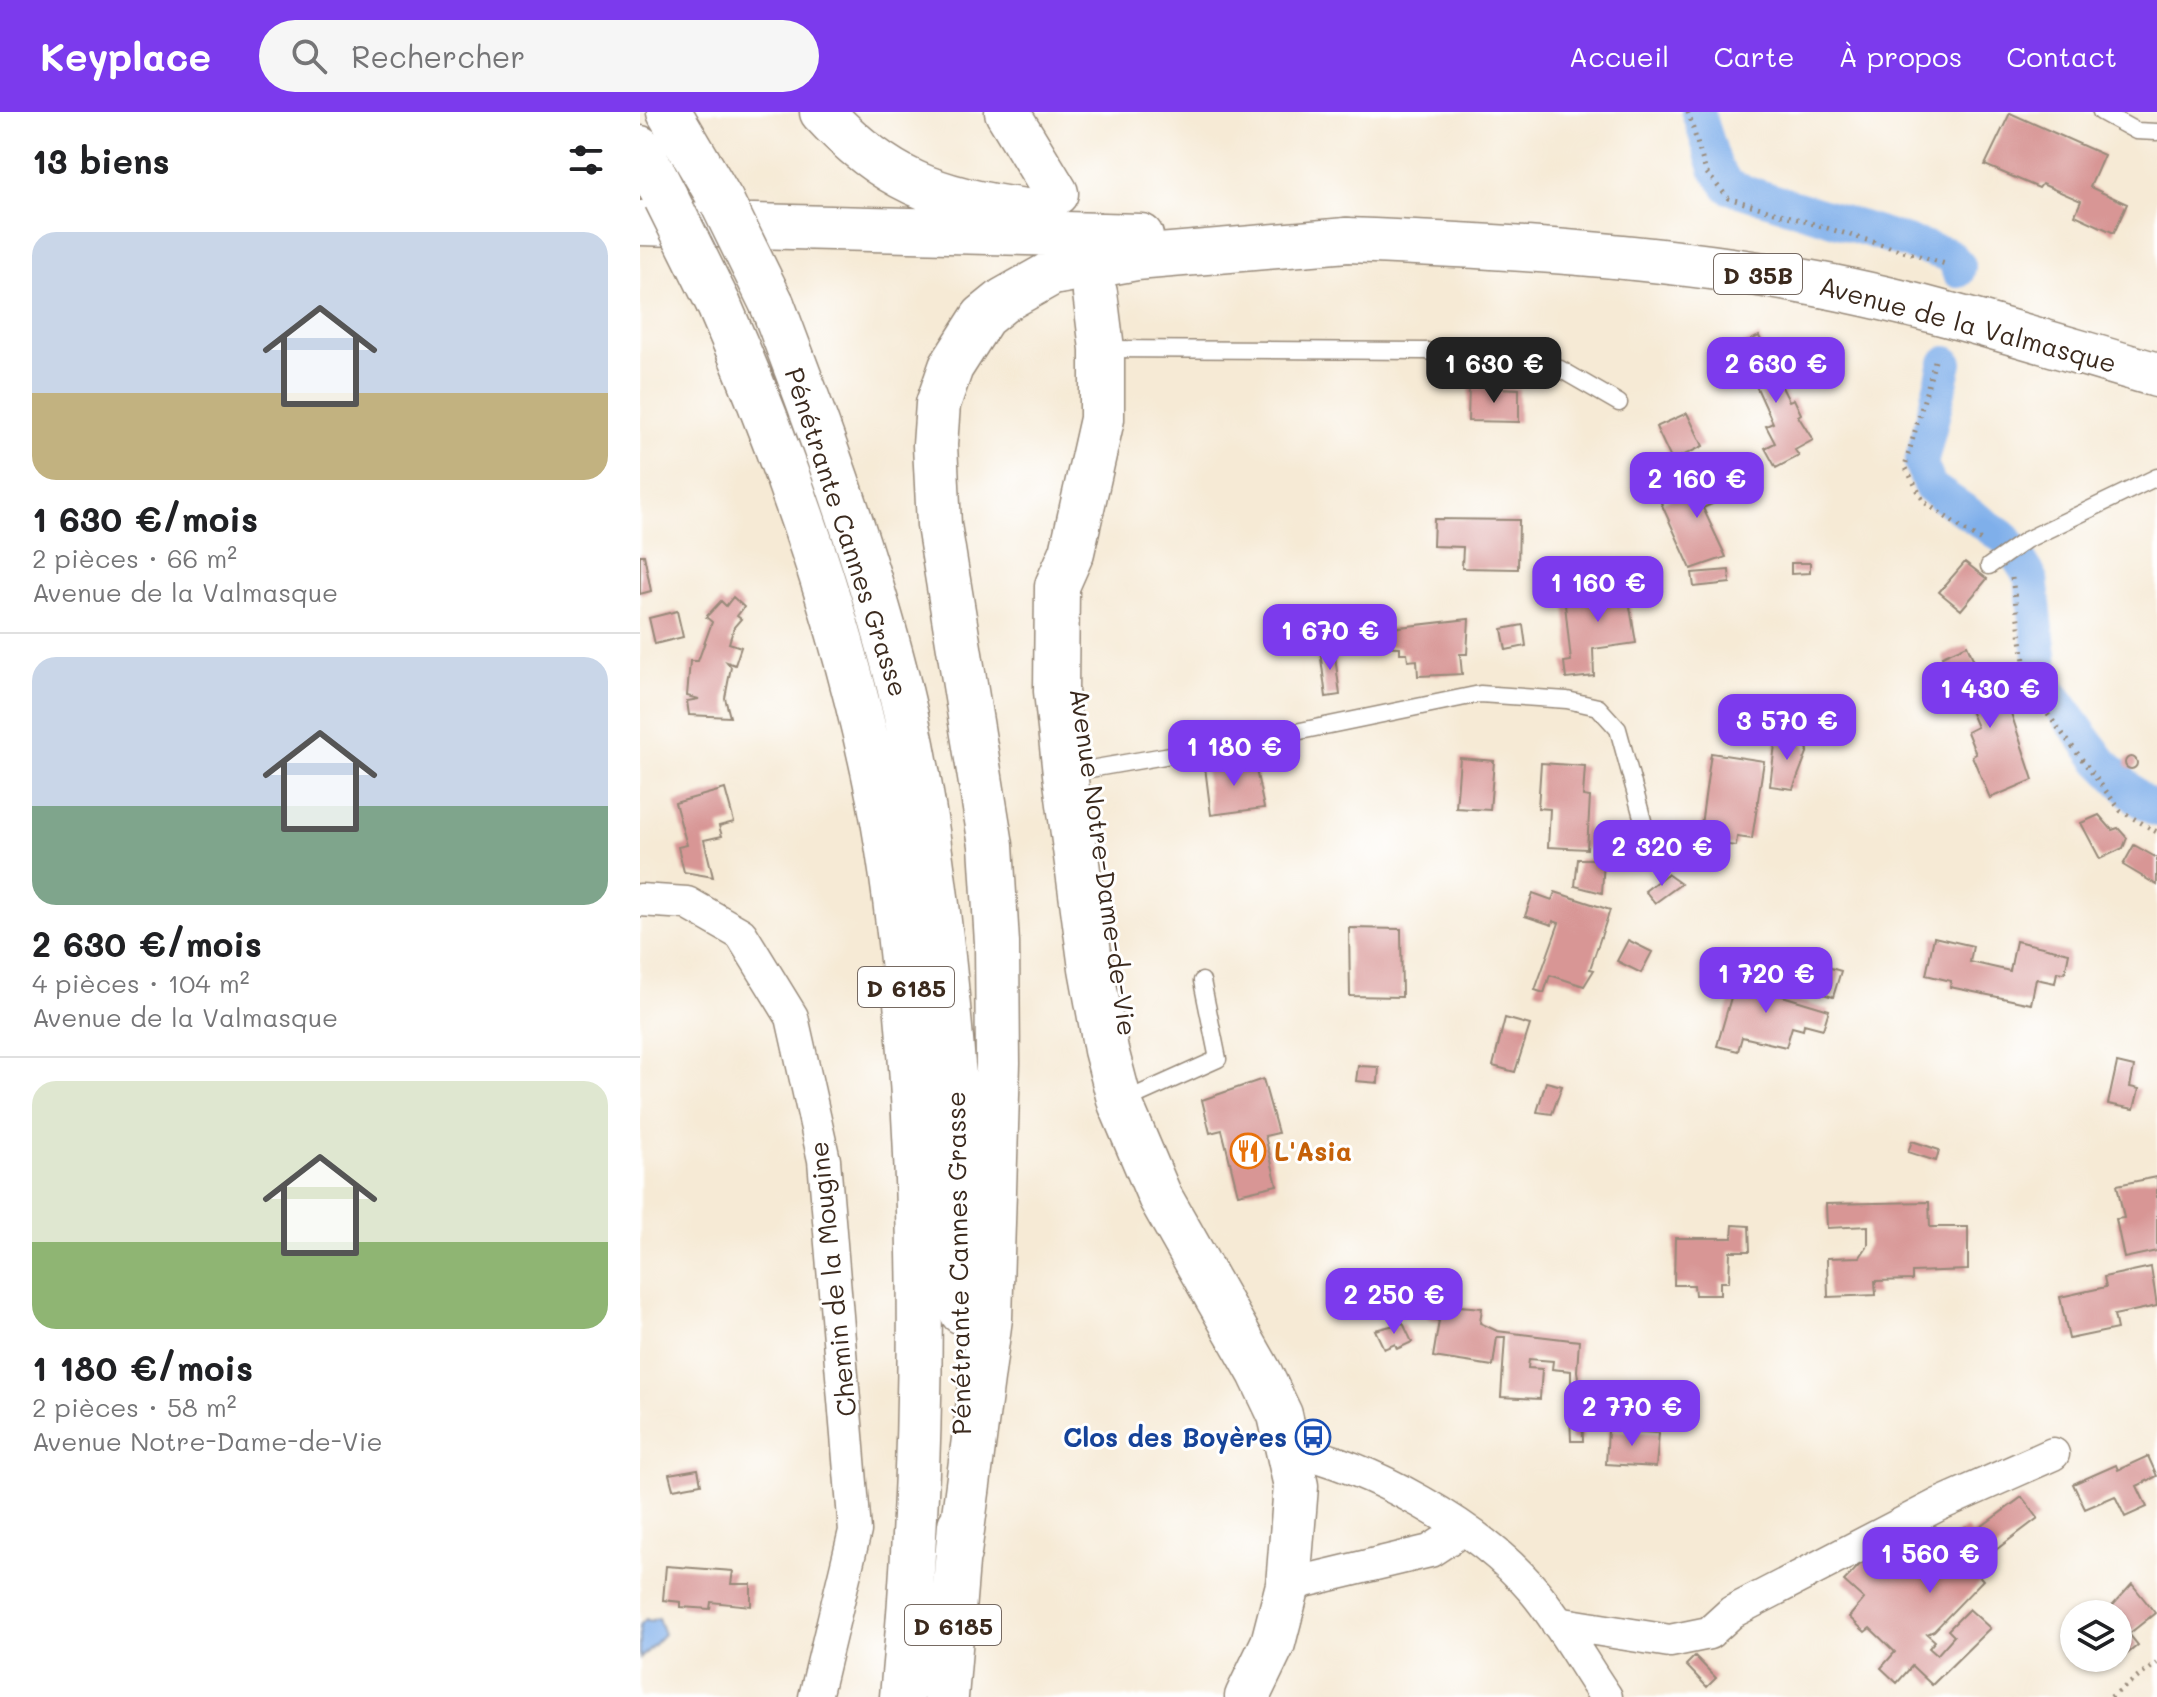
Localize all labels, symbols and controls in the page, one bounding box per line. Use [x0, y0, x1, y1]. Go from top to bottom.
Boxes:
search box [259, 20, 819, 92]
text: Keyplace [40, 31, 211, 81]
icon: search [287, 34, 331, 78]
text: Rechercher [351, 36, 525, 76]
text: Accueil [1569, 38, 1669, 74]
text: Carte [1713, 38, 1795, 74]
text: À propos [1839, 38, 1962, 74]
text: Contact [2006, 38, 2117, 74]
text: 13 biens [32, 138, 170, 183]
icon: filters [564, 138, 608, 182]
road number: D 35B [1714, 254, 1802, 294]
street label: Avenue de la Valmasque [1816, 268, 2120, 380]
icon: home [248, 284, 392, 428]
pin: 1 630 € [1420, 337, 1568, 405]
pin: 2 630 € [1702, 337, 1850, 405]
text: 1 630 € [1444, 346, 1544, 380]
text: 2 630 € [1725, 346, 1827, 380]
street label: Pénétrante Cannes Grasse [778, 363, 916, 701]
pin: 2 160 € [1623, 452, 1771, 520]
text: 2 160 € [1648, 461, 1746, 495]
text: 1 630 €/mois [32, 496, 258, 541]
text: 2 pièces · 66 m² [32, 541, 237, 575]
pin: 1 160 € [1524, 556, 1672, 624]
text: 1 160 € [1550, 565, 1646, 599]
text: Avenue de la Valmasque [32, 575, 338, 609]
pin: 1 670 € [1256, 604, 1404, 672]
text: 1 670 € [1281, 613, 1379, 647]
pin: 1 430 € [1916, 662, 2064, 730]
text: 1 430 € [1940, 671, 2040, 705]
street label: Avenue Notre-Dame-de-Vie [1063, 686, 1145, 1038]
pin: 3 570 € [1713, 694, 1861, 762]
text: 3 570 € [1736, 703, 1838, 737]
icon: home [248, 709, 392, 853]
pin: 1 180 € [1160, 720, 1308, 788]
text: 1 180 € [1186, 729, 1282, 763]
pin: 2 320 € [1588, 820, 1736, 888]
text: 2 320 € [1611, 829, 1713, 863]
text: 2 630 €/mois [32, 921, 262, 966]
pin: 1 720 € [1692, 947, 1840, 1015]
text: 1 720 € [1717, 956, 1815, 990]
text: 4 pièces · 104 m² [32, 966, 249, 1000]
road number: D 6185 [858, 967, 954, 1007]
text: Avenue de la Valmasque [32, 1000, 338, 1034]
street label: Pénétrante Cannes Grasse [938, 1091, 978, 1435]
restaurant icon: L'Asia [1229, 1132, 1267, 1170]
icon: home [248, 1133, 392, 1277]
place label: L'Asia [1274, 1134, 1352, 1168]
street label: Chemin de la Mougine [801, 1140, 863, 1418]
pin: 2 250 € [1320, 1268, 1468, 1336]
text: 2 250 € [1344, 1277, 1444, 1311]
text: 1 180 €/mois [32, 1345, 253, 1390]
pin: 2 770 € [1558, 1380, 1706, 1448]
text: 2 770 € [1582, 1389, 1682, 1423]
text: 2 pièces · 58 m² [32, 1390, 237, 1424]
bus stop icon: Clos des Boyères [1294, 1418, 1332, 1456]
place label: Clos des Boyères [1063, 1420, 1287, 1454]
text: Avenue Notre-Dame-de-Vie [32, 1424, 383, 1458]
pin: 1 560 € [1856, 1527, 2004, 1595]
text: 1 560 € [1881, 1536, 1979, 1570]
map controls [2060, 1600, 2132, 1672]
button: layers [2060, 1600, 2132, 1672]
road number: D 6185 [905, 1605, 1001, 1645]

